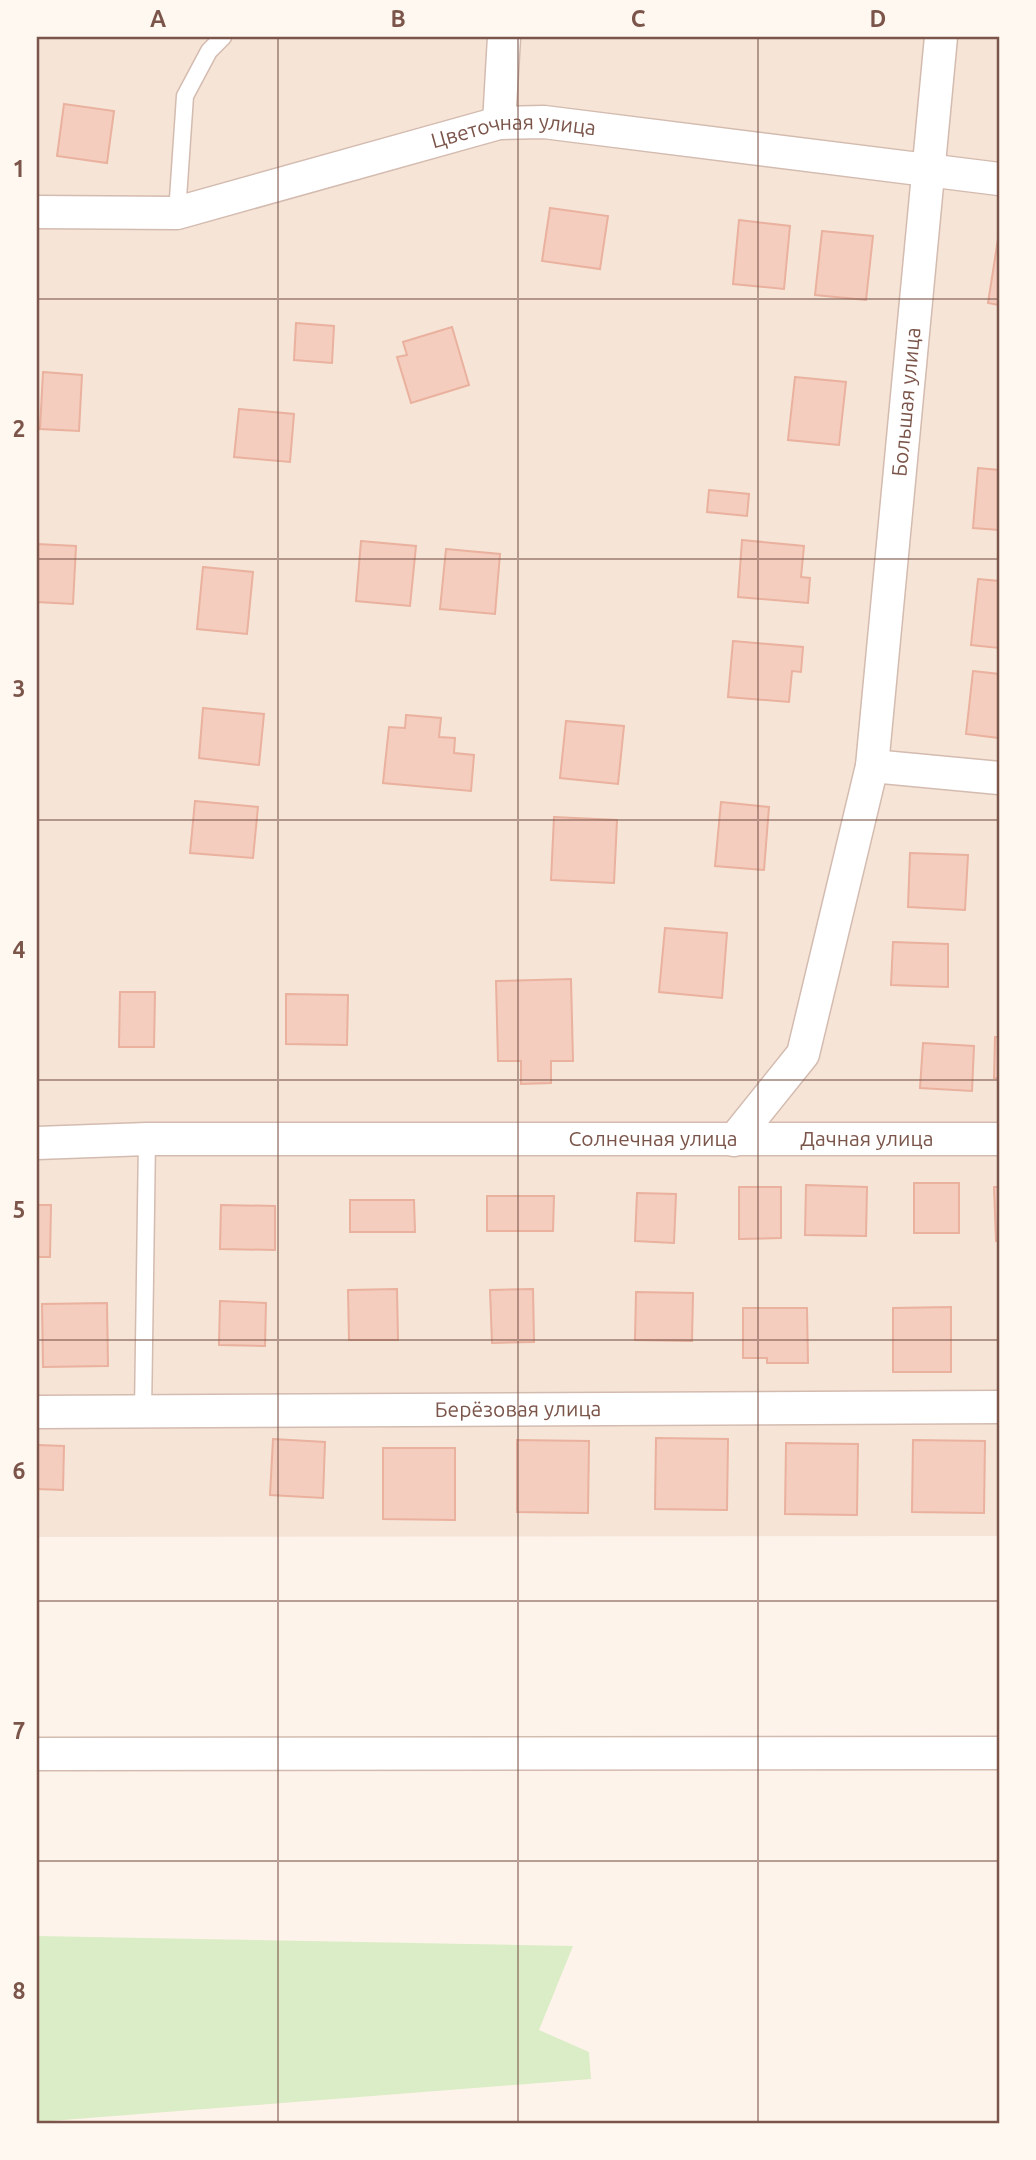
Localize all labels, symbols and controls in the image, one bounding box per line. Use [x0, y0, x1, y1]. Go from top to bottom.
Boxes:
text: A [150, 6, 166, 31]
text: B [390, 6, 406, 31]
text: C [631, 6, 646, 31]
text: D [870, 6, 886, 31]
street label: Цветочная улица [428, 109, 598, 152]
text: 1 [13, 156, 25, 181]
street label: Большая улица [886, 326, 924, 478]
text: 2 [13, 416, 25, 441]
text: 3 [13, 676, 25, 701]
text: 4 [13, 937, 26, 962]
street label: Солнечная улица [568, 1126, 737, 1150]
street label: Дачная улица [800, 1126, 933, 1150]
text: 5 [13, 1197, 25, 1222]
street label: Берёзовая улица [435, 1396, 601, 1421]
text: 6 [13, 1458, 26, 1483]
text: 7 [13, 1718, 25, 1743]
text: 8 [13, 1978, 25, 2003]

